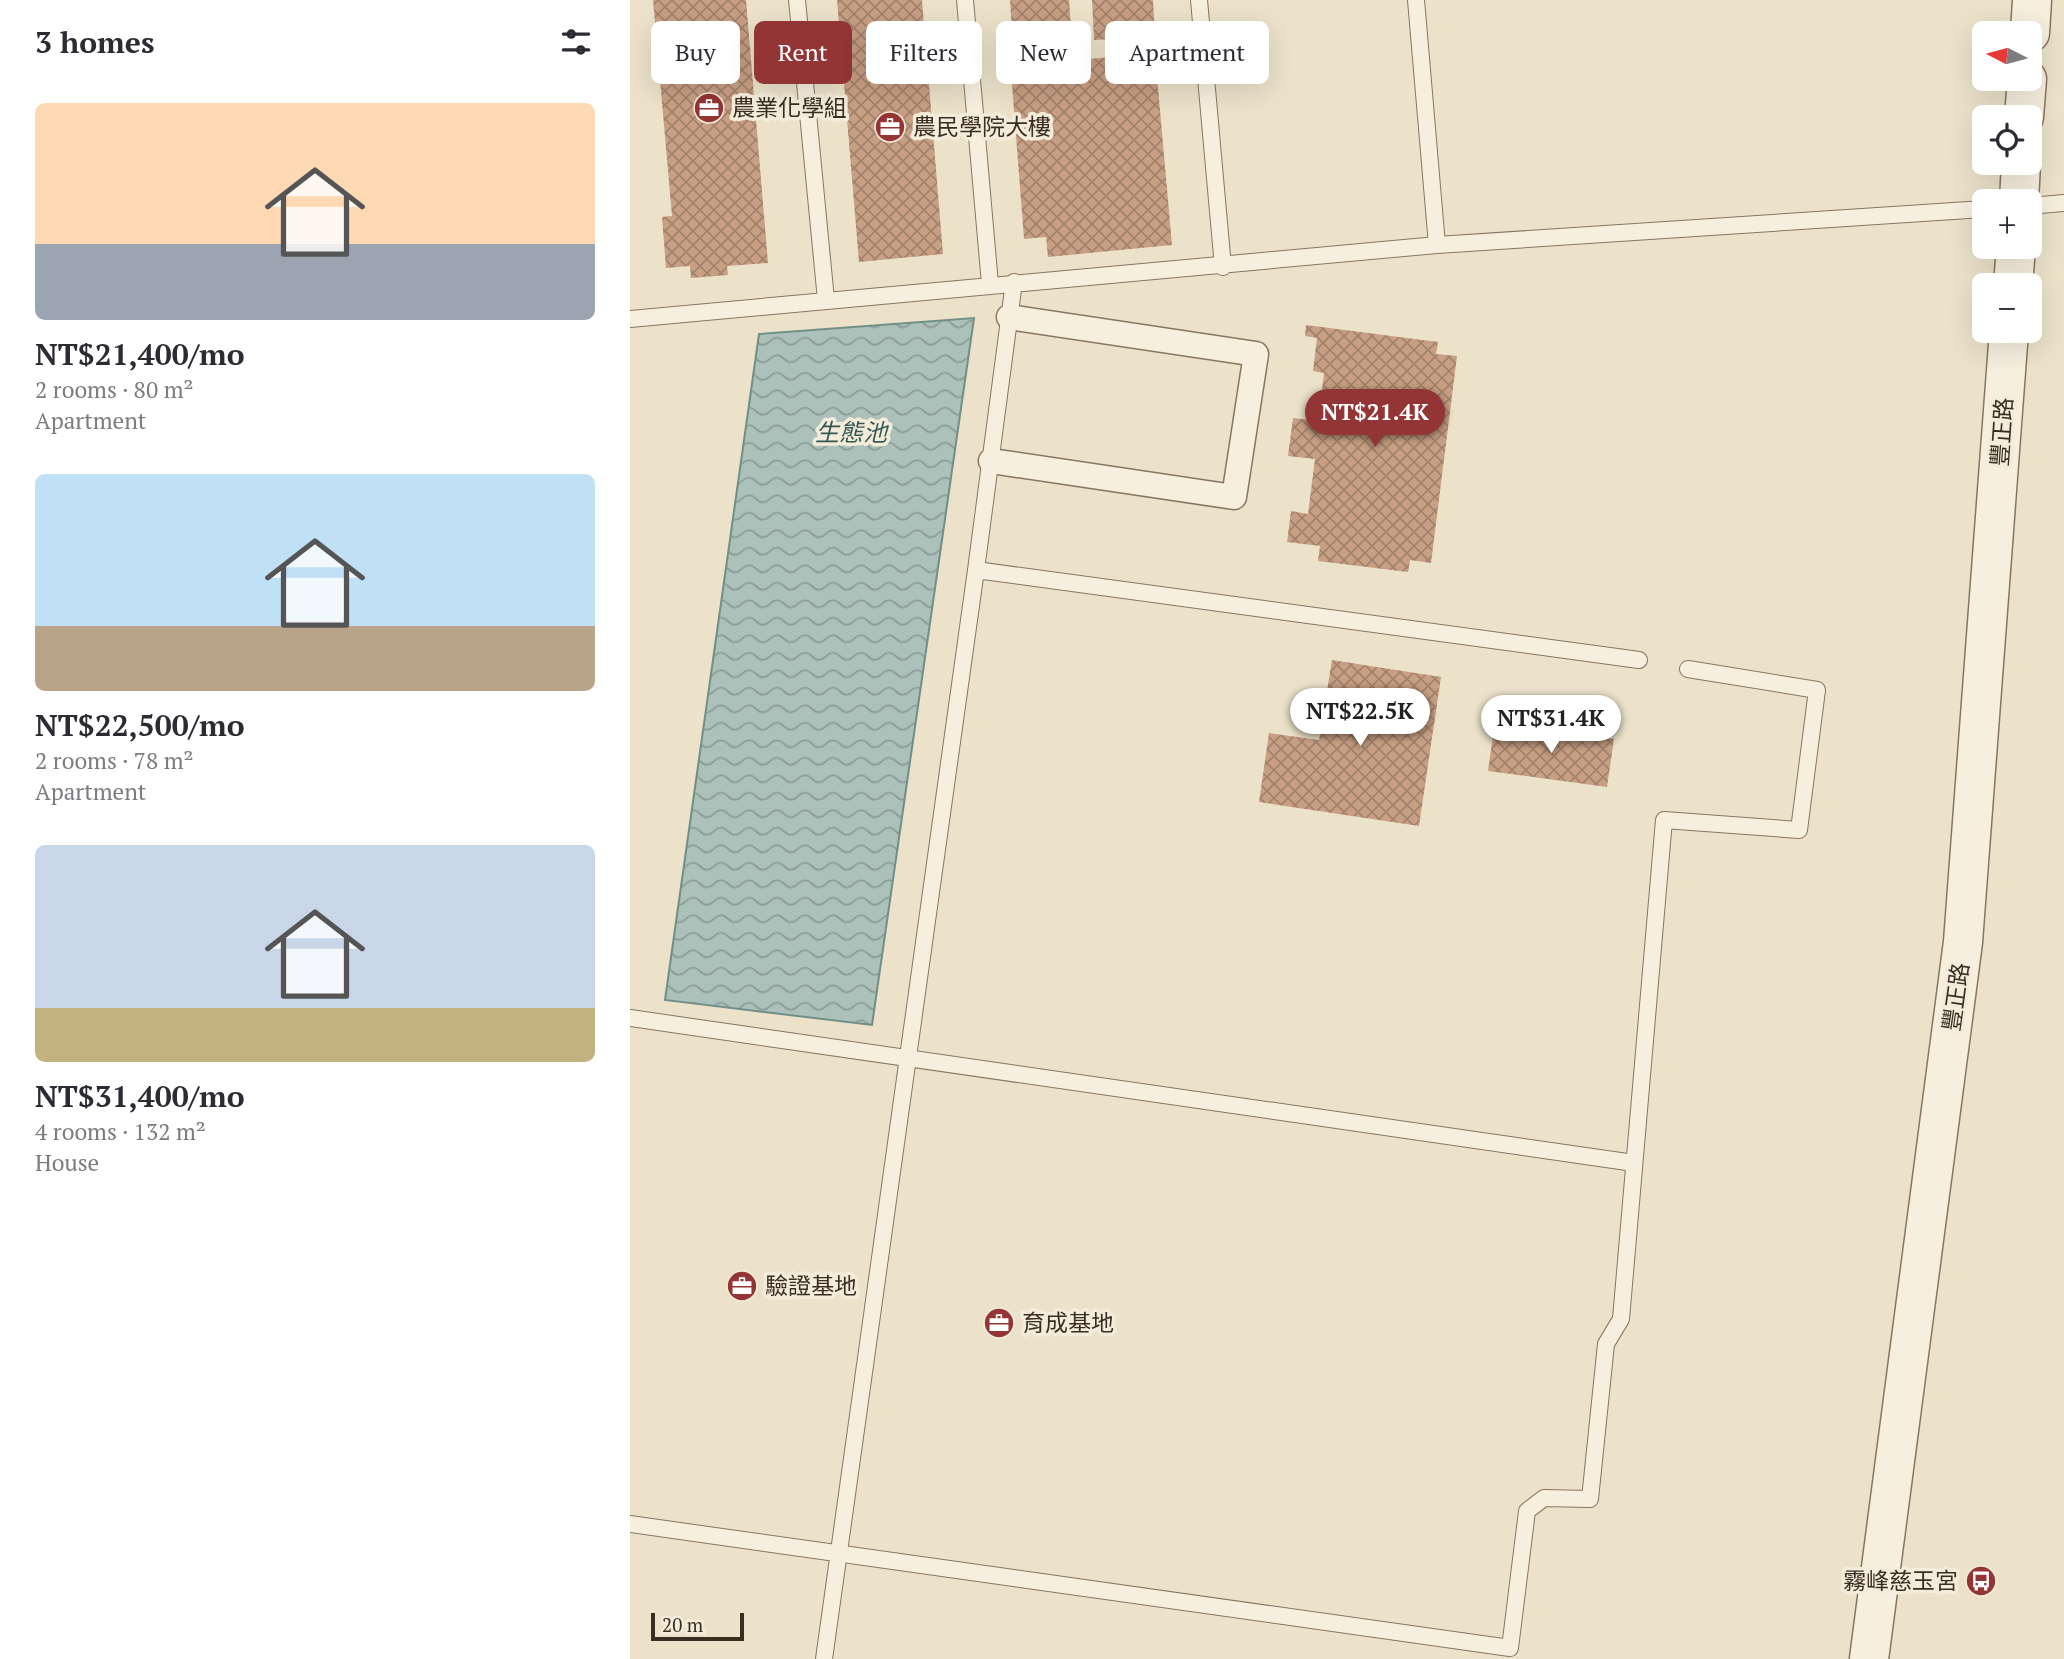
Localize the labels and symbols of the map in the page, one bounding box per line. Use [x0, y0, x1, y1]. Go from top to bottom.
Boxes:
north arrow [1972, 21, 2042, 91]
office icon: 農業化學組 [692, 91, 726, 125]
place label: 農業化學組 [732, 92, 847, 123]
office icon: 農民學院大樓 [873, 110, 907, 144]
place label: 農民學院大樓 [913, 111, 1051, 142]
pin: NT$21.4K [1303, 390, 1447, 449]
street label: 豐正路 [1984, 396, 2019, 467]
water label: 生態池 [815, 416, 890, 448]
pin: NT$22.5K [1288, 688, 1432, 748]
pin: NT$31.4K [1479, 696, 1623, 755]
street label: 豐正路 [1935, 961, 1976, 1033]
office icon: 驗證基地 [725, 1269, 759, 1303]
place label: 驗證基地 [765, 1270, 857, 1301]
office icon: 育成基地 [982, 1306, 1016, 1340]
place label: 育成基地 [1022, 1307, 1114, 1338]
bus stop icon: 霧峰慈玉宮 [1964, 1564, 1998, 1598]
place label: 霧峰慈玉宮 [1843, 1565, 1958, 1596]
scale bar [651, 1610, 744, 1642]

